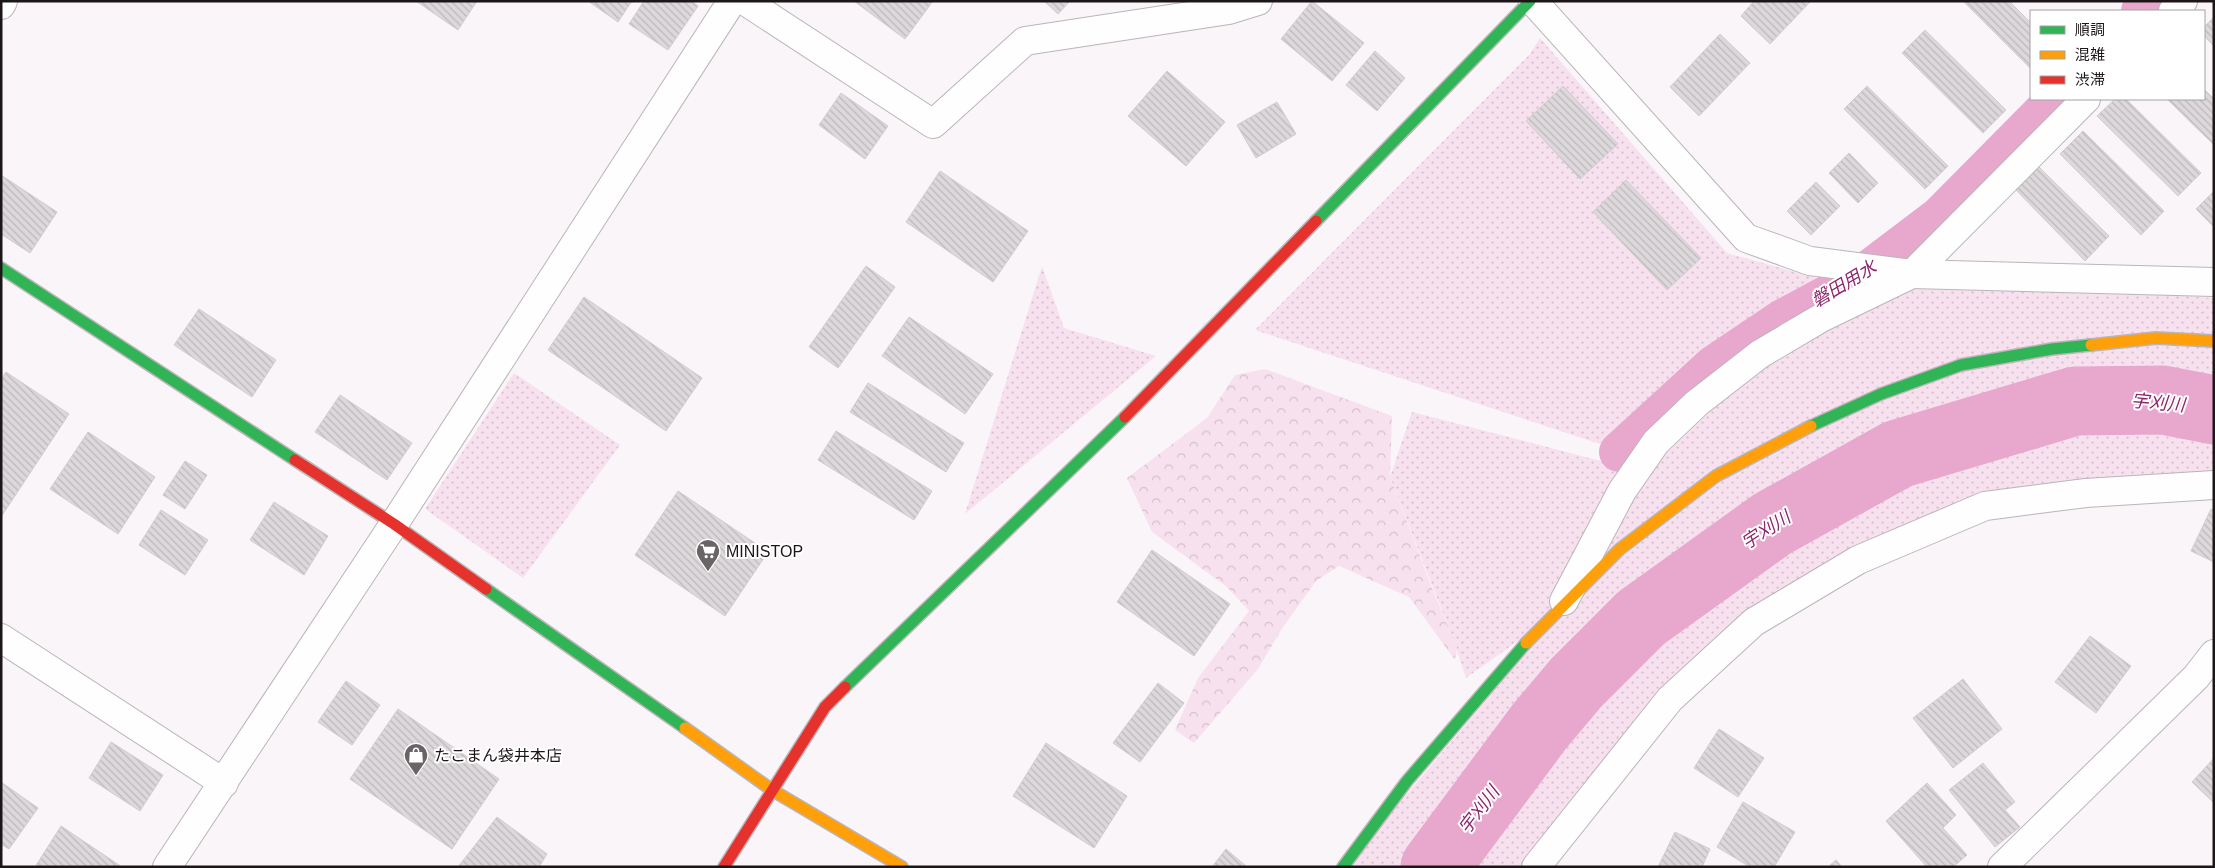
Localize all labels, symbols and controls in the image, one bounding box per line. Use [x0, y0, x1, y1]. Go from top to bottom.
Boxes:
legend [2030, 10, 2205, 100]
text: 順調 [2075, 21, 2105, 38]
text: 混雑 [2075, 46, 2105, 63]
text: 渋滞 [2075, 71, 2105, 88]
water label: 磐田用水 [1808, 256, 1882, 311]
water label: 宇刈川 [2130, 391, 2188, 415]
water label: 宇刈川 [1738, 506, 1796, 553]
supermarket icon: MINISTOP [695, 538, 721, 572]
place label: MINISTOP [726, 543, 803, 560]
shop icon: たこまん袋井本店 [403, 742, 429, 776]
place label: たこまん袋井本店 [434, 747, 562, 764]
water label: 宇刈川 [1455, 781, 1504, 838]

